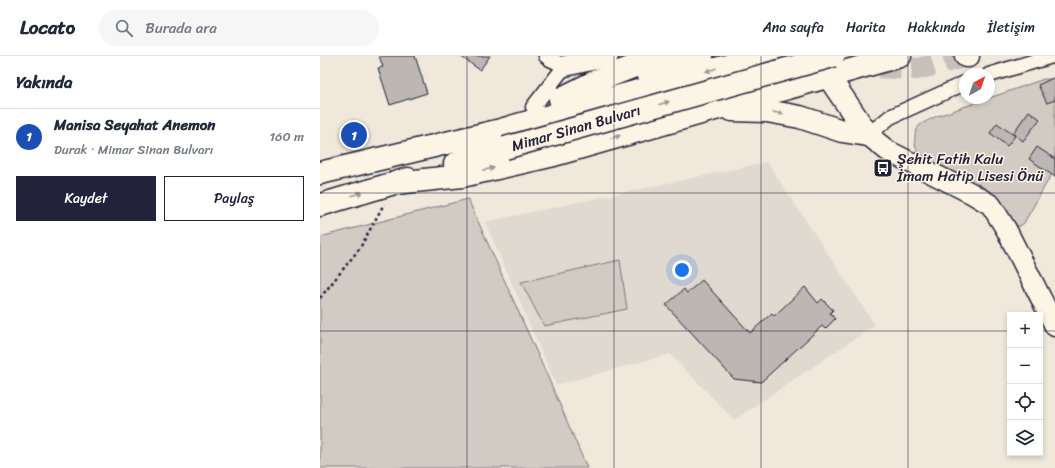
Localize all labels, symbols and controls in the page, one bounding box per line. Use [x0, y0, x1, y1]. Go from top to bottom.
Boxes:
search box [99, 10, 379, 46]
text: Locato [20, 11, 75, 44]
text: Burada ara [145, 15, 217, 41]
text: Ana sayfa [763, 15, 824, 40]
text: Harita [846, 15, 886, 40]
text: Hakkında [908, 15, 965, 40]
text: İletişim [987, 15, 1035, 40]
icon: search [113, 17, 135, 39]
text: Yakında [16, 67, 72, 97]
one-way arrow [704, 68, 717, 74]
north arrow [959, 68, 995, 104]
street label: Mimar Sinan Bulvarı [508, 97, 644, 159]
one-way arrow [658, 100, 670, 106]
one-way arrow [772, 110, 784, 116]
text: Manisa Seyahat Anemon [54, 112, 215, 138]
pin: 1 [341, 120, 367, 150]
text: 1 [26, 125, 32, 148]
text: 160 m [269, 125, 304, 148]
one-way arrow [610, 134, 622, 140]
text: Durak · Mimar Sinan Bulvarı [54, 138, 213, 161]
place label: Şehit Fatih Kalu İmam Hatip Lisesi Önü [896, 146, 1044, 189]
bus stop icon: Şehit Fatih Kalu İmam Hatip Lisesi Önü [872, 157, 894, 179]
one-way arrow [483, 166, 496, 172]
button: Kaydet [16, 176, 156, 221]
button: Paylaş [164, 176, 304, 221]
one-way arrow [352, 191, 364, 197]
your location [672, 260, 692, 280]
map controls [1007, 312, 1043, 456]
button: + [1007, 312, 1043, 348]
button: − [1007, 348, 1043, 384]
button: locate [1007, 384, 1043, 420]
button: layers [1007, 420, 1043, 456]

